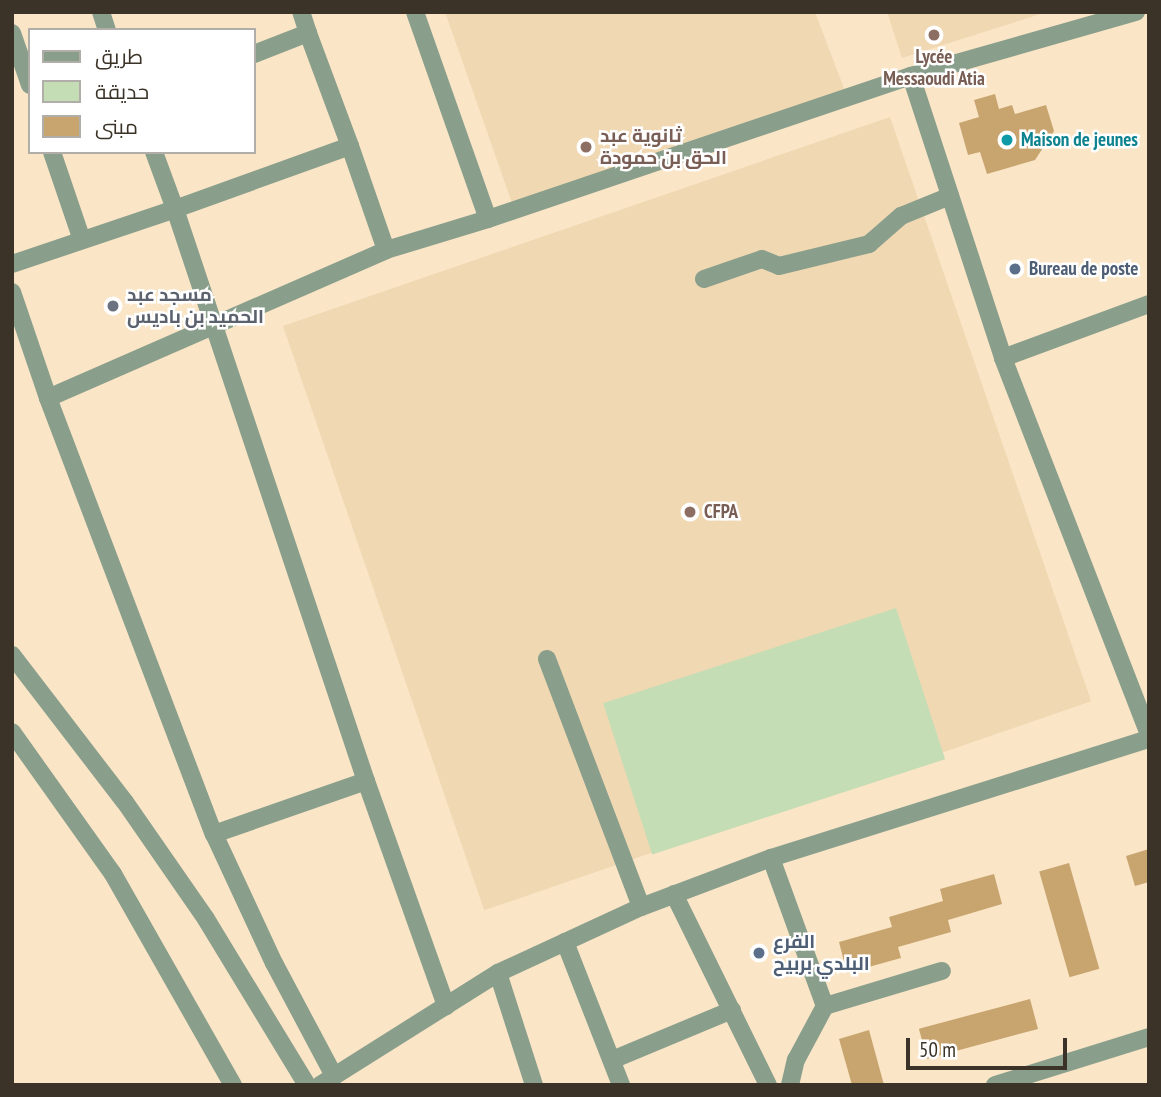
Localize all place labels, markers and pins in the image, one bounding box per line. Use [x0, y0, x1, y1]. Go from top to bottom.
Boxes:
marker: Lycée Messaoudi Atia [926, 27, 942, 43]
place label: Lycée Messaoudi Atia [883, 46, 985, 90]
place label: ثانوية عبد الحق بن حمودة [600, 125, 727, 169]
place label: Maison de jeunes [1021, 129, 1138, 151]
marker: Maison de jeunes [999, 132, 1015, 148]
marker: ثانوية عبد الحق بن حمودة [578, 139, 594, 155]
place label: Bureau de poste [1029, 258, 1138, 280]
marker: Bureau de poste [1007, 261, 1023, 277]
place label: مسجد عبد الحميد بن باديس [127, 284, 264, 328]
marker: مسجد عبد الحميد بن باديس [105, 298, 121, 314]
place label: CFPA [704, 501, 738, 523]
marker: CFPA [682, 504, 698, 520]
place label: الفرع البلدي بربيح [773, 931, 870, 975]
marker: الفرع البلدي بربيح [751, 945, 767, 961]

